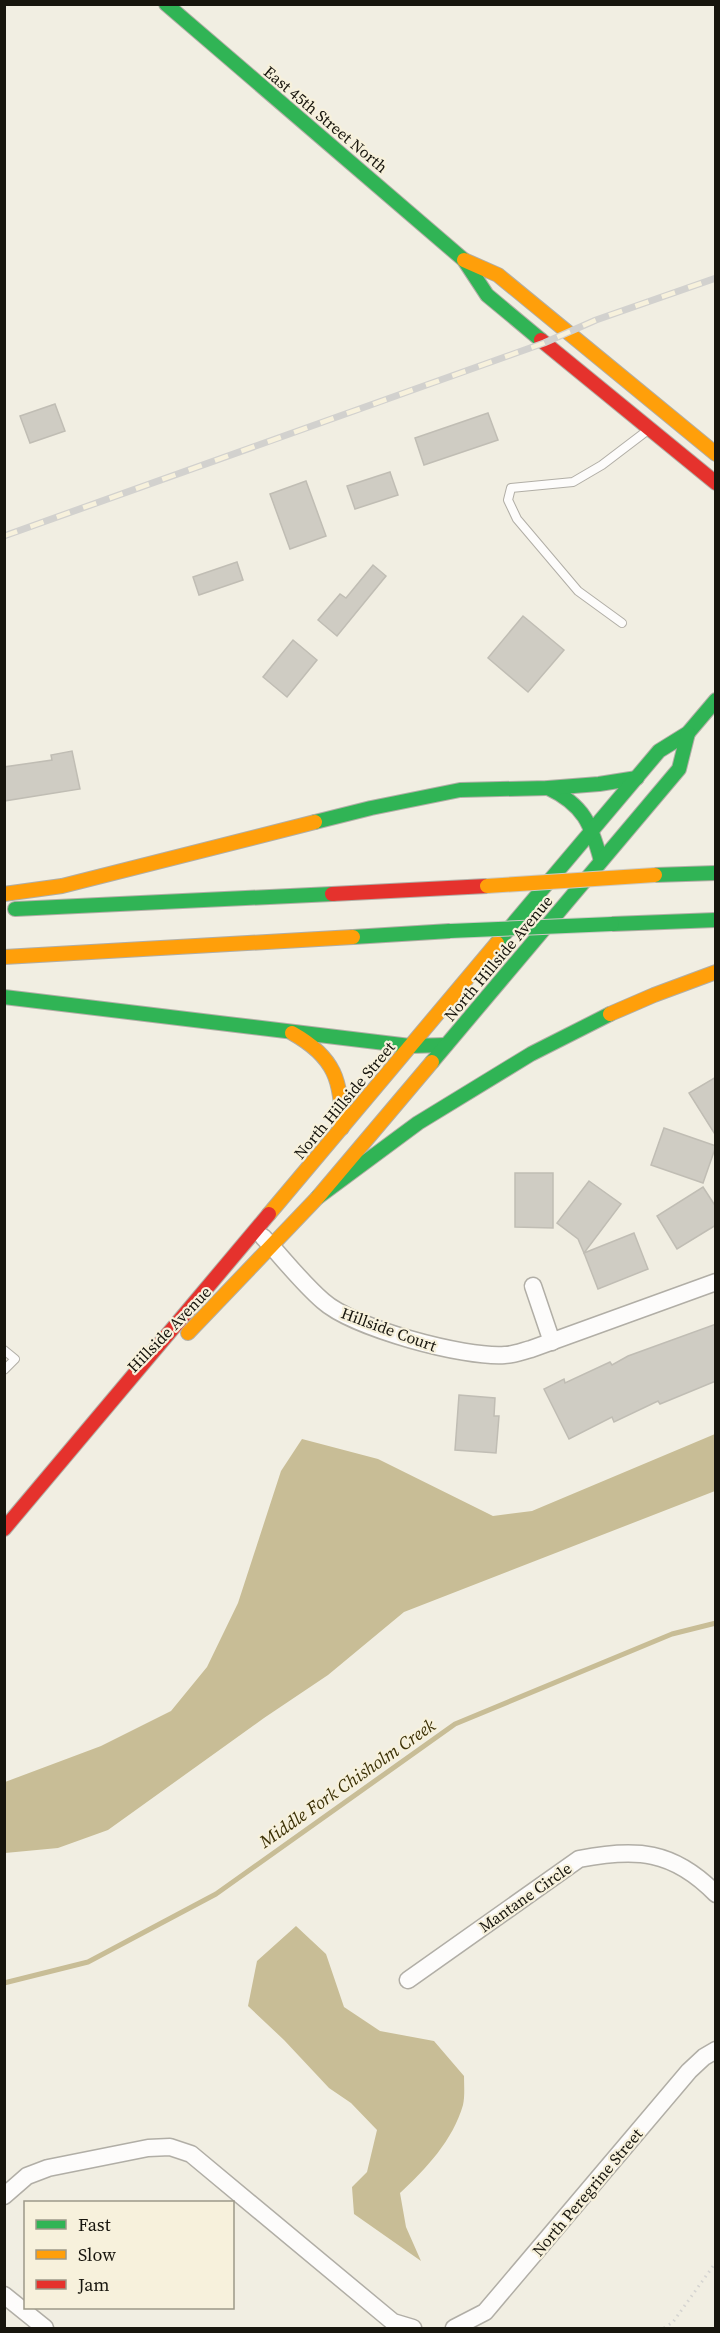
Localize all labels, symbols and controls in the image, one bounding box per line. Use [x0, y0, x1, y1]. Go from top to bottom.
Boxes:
street label: East 45th Street North [259, 61, 393, 178]
street label: North Hillside Avenue [439, 890, 557, 1026]
street label: North Hillside Street [288, 1036, 400, 1163]
street label: Hillside Avenue [122, 1281, 216, 1377]
street label: Hillside Court [338, 1302, 440, 1357]
water label: Middle Fork Chisholm Creek [253, 1712, 441, 1854]
street label: Mantane Circle [474, 1857, 576, 1937]
street label: North Peregrine Street [527, 2123, 648, 2261]
legend [24, 2201, 234, 2309]
text: Fast [78, 2212, 111, 2237]
text: Slow [78, 2242, 116, 2267]
text: Jam [77, 2272, 110, 2297]

